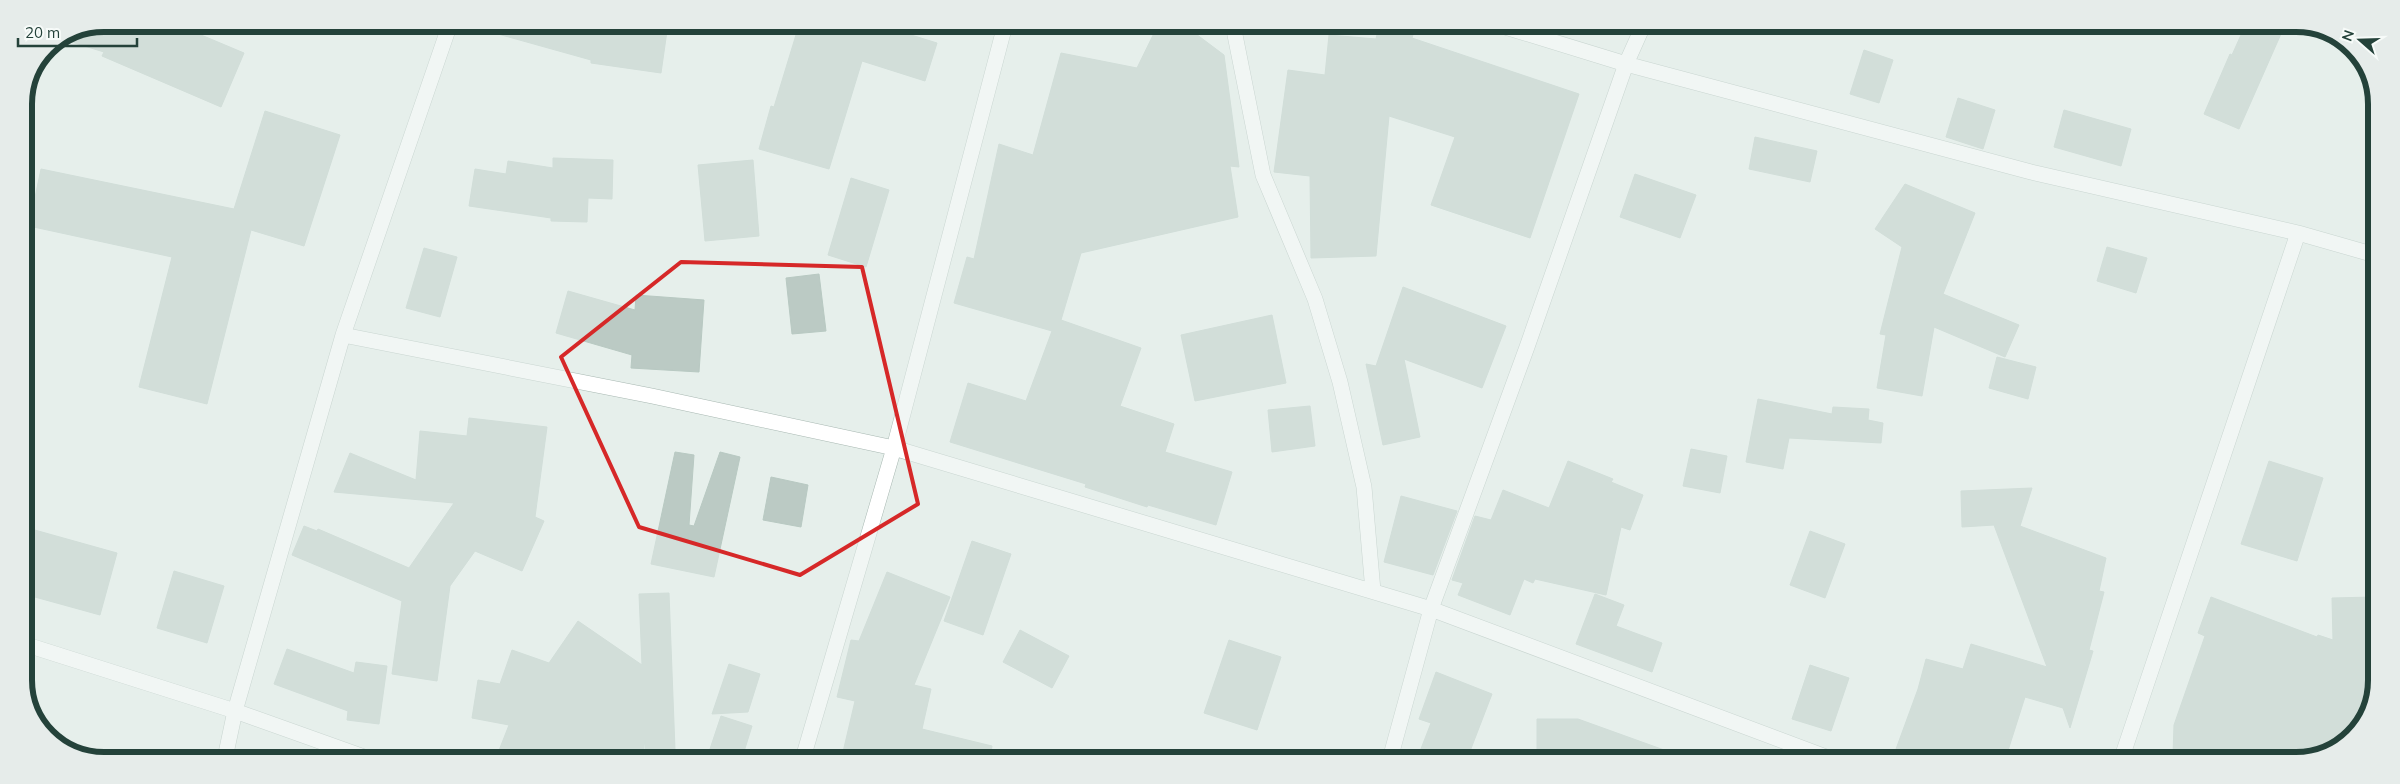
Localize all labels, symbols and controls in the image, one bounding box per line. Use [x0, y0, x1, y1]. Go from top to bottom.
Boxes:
scale bar [18, 15, 136, 47]
north arrow [2335, 15, 2385, 65]
text: 20 m [25, 23, 60, 42]
text: N [2338, 28, 2358, 44]

